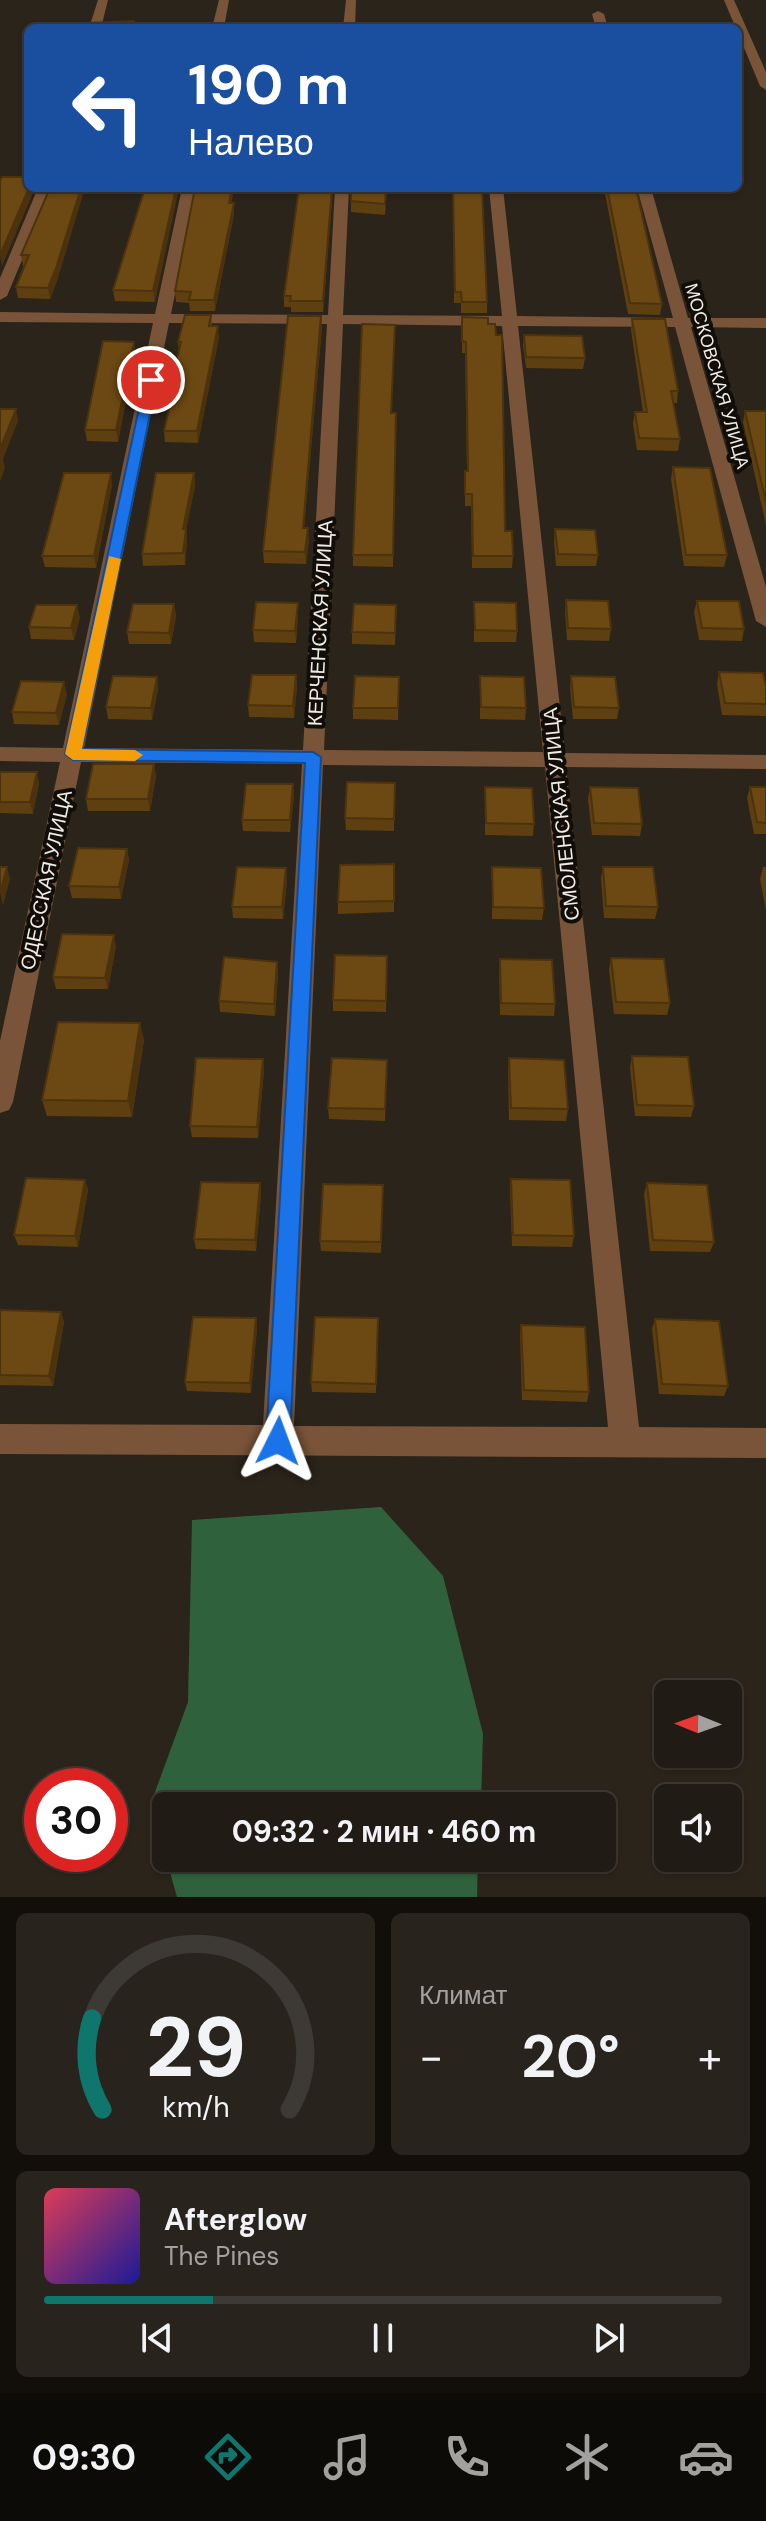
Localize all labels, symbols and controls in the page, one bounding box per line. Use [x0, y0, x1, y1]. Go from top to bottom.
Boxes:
text: 190 m [188, 48, 349, 121]
icon: left [56, 56, 160, 160]
text: Налево [188, 119, 314, 166]
street label: МОСКОВСКАЯ УЛИЦА [679, 280, 755, 472]
pin [117, 346, 185, 414]
icon: arrive [129, 358, 173, 402]
street label: КЕРЧЕНСКАЯ УЛИЦА [302, 519, 338, 727]
street label: СМОЛЕНСКАЯ УЛИЦА [537, 706, 585, 922]
street label: ОДЕССКАЯ УЛИЦА [14, 787, 78, 972]
position arrow [236, 1399, 320, 1483]
north arrow [654, 1680, 742, 1768]
map controls [654, 1680, 742, 1872]
speed limit sign: 30 [24, 1768, 128, 1872]
button: sound [654, 1784, 742, 1872]
text: 09:32 · 2 мин · 460 m [232, 1812, 536, 1851]
text: Климат [419, 1978, 508, 2012]
text: 29 [145, 1993, 246, 2102]
text: 20° [521, 2017, 620, 2096]
text: − [419, 2028, 443, 2086]
text: + [698, 2028, 722, 2086]
text: km/h [162, 2089, 229, 2126]
text: Afterglow [164, 2200, 307, 2239]
text: The Pines [164, 2239, 279, 2273]
icon: previous [135, 2316, 179, 2360]
icon: pause [361, 2316, 405, 2360]
icon: next [587, 2316, 631, 2360]
icon: directions [200, 2429, 256, 2485]
icon: music [319, 2429, 375, 2485]
icon: phone [439, 2429, 495, 2485]
icon: climate [559, 2429, 615, 2485]
icon: car [678, 2429, 734, 2485]
text: 09:30 [32, 2434, 136, 2481]

